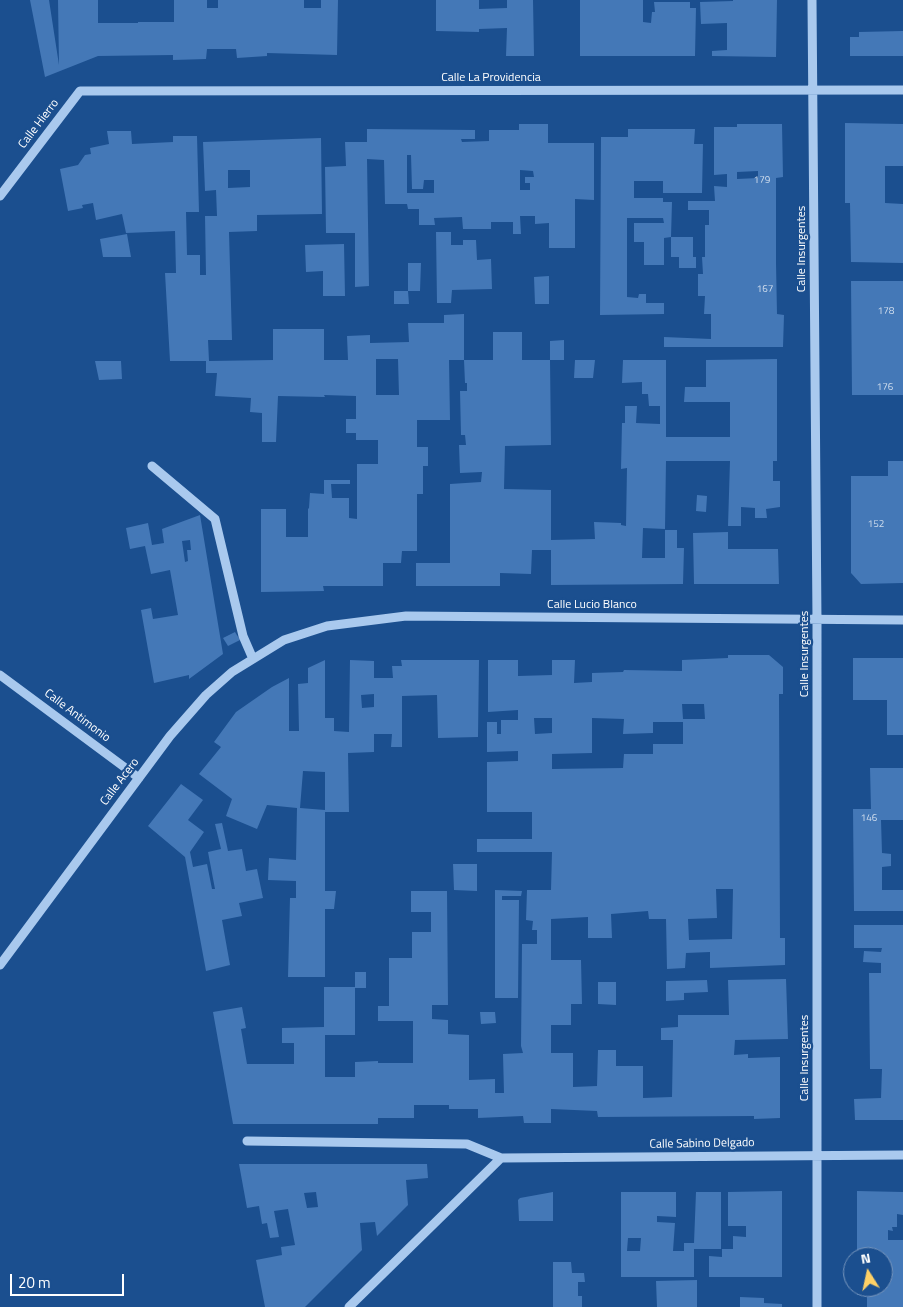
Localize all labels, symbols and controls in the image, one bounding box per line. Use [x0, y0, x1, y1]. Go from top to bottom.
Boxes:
street label: Calle La Providencia [441, 71, 541, 85]
street label: Calle Hierro [16, 96, 62, 152]
house number: 179 [754, 175, 770, 187]
street label: Calle Insurgentes [795, 206, 809, 292]
house number: 167 [757, 284, 773, 296]
house number: 178 [878, 306, 894, 318]
house number: 176 [877, 382, 893, 394]
house number: 152 [868, 519, 884, 531]
street label: Calle Lucio Blanco [547, 598, 637, 612]
street label: Calle Insurgentes [798, 611, 812, 697]
street label: Calle Antimonio [41, 686, 113, 746]
street label: Calle Acero [98, 756, 142, 808]
house number: 146 [861, 813, 877, 825]
street label: Calle Insurgentes [798, 1015, 812, 1101]
street label: Calle Sabino Delgado [649, 1136, 755, 1152]
north arrow [843, 1247, 893, 1297]
text: N [859, 1247, 872, 1269]
scale bar [12, 1264, 126, 1296]
text: 20 m [18, 1271, 51, 1294]

